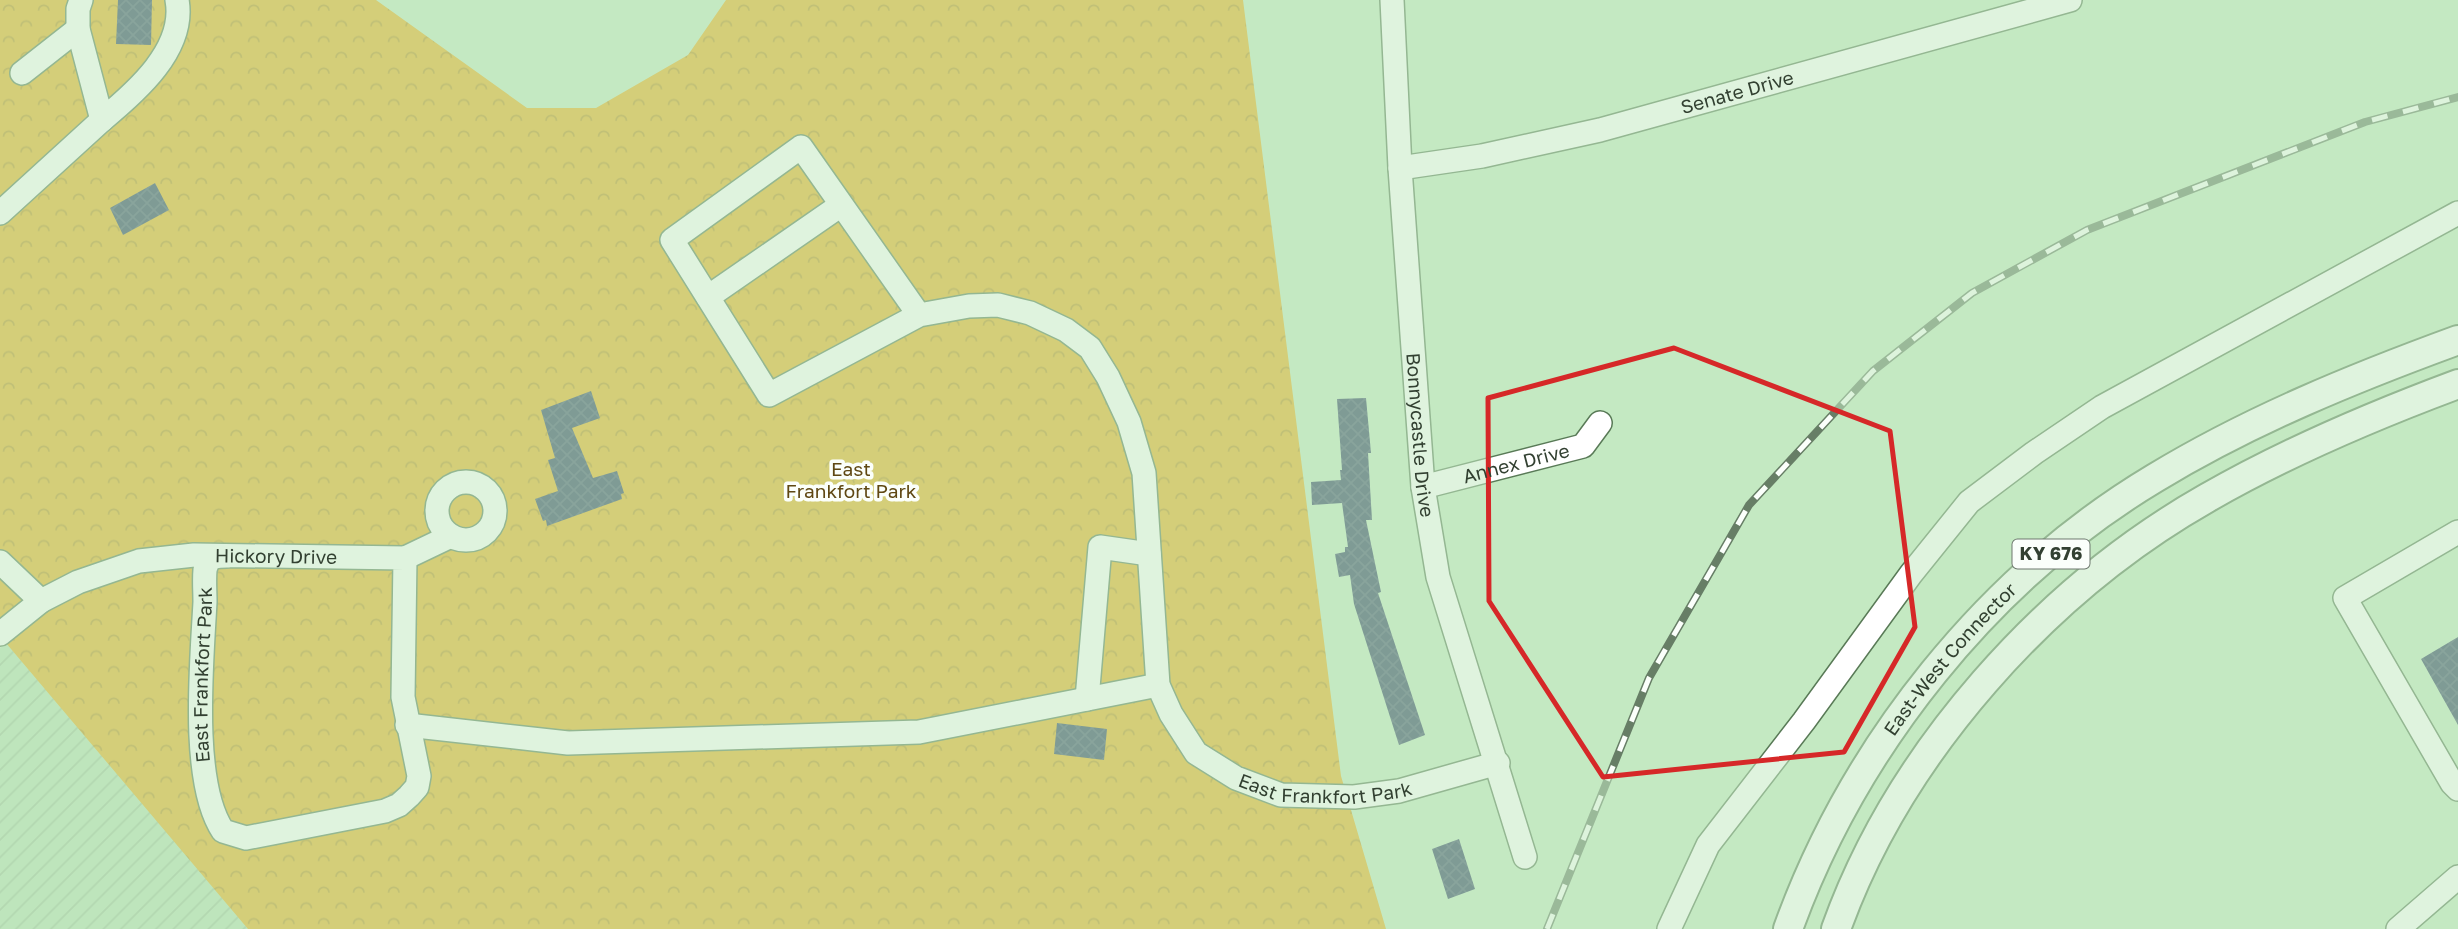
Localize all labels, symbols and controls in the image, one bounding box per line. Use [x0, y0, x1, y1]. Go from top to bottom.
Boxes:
street label: Senate Drive [1678, 65, 1796, 118]
street label: Bonnycastle Drive [1402, 352, 1440, 519]
street label: Annex Drive [1460, 438, 1572, 487]
park label: East Frankfort Park [785, 457, 917, 502]
road number: KY 676 [2012, 540, 2090, 568]
street label: Hickory Drive [215, 543, 337, 568]
street label: East-West Connector [1878, 577, 2021, 740]
street label: East Frankfort Park [188, 586, 216, 764]
street label: East Frankfort Park [1235, 768, 1415, 808]

